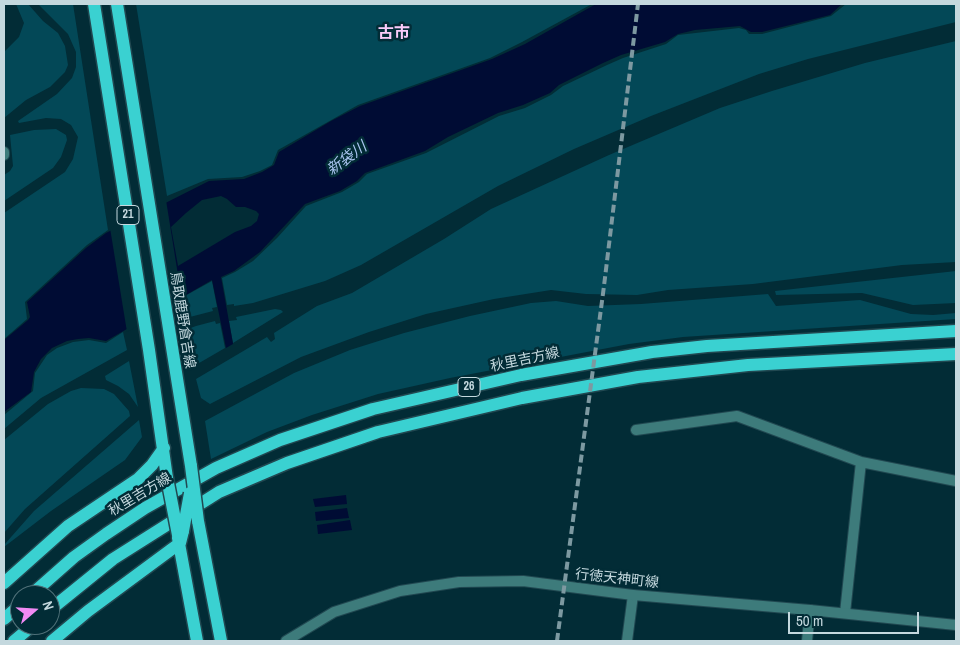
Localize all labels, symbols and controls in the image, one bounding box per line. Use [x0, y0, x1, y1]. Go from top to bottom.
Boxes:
district label: 古市 [378, 24, 410, 44]
water label: 新袋川 [324, 138, 370, 180]
road number: 21 [117, 206, 139, 224]
street label: 鳥取鹿野倉吉線 [166, 270, 198, 370]
street label: 秋里吉方線 [489, 345, 561, 375]
road number: 26 [458, 378, 480, 397]
street label: 秋里吉方線 [106, 470, 174, 520]
street label: 行徳天神町線 [574, 566, 660, 592]
north arrow [10, 585, 60, 635]
text: N [38, 599, 58, 612]
scale bar [790, 602, 921, 634]
text: 50 m [796, 610, 823, 631]

